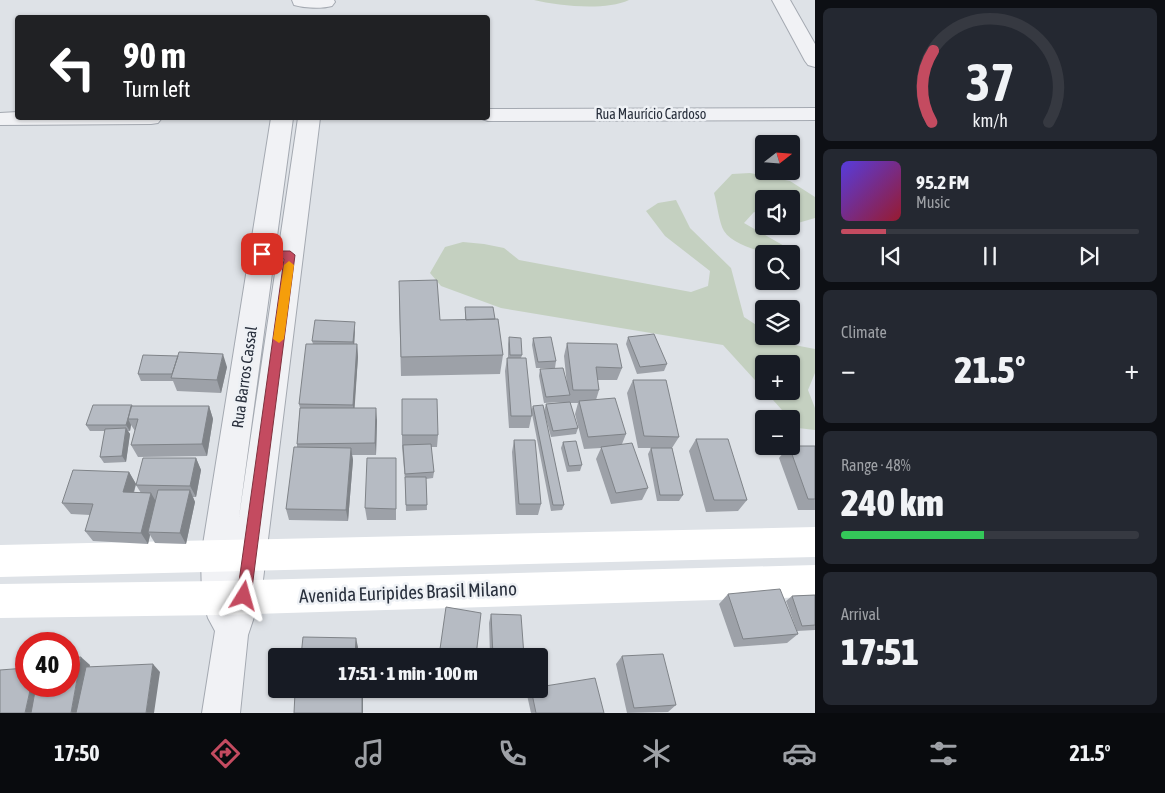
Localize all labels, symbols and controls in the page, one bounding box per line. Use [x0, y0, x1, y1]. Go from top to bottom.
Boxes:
icon: left [40, 35, 105, 100]
text: 90 m [123, 35, 186, 75]
text: 37 [966, 52, 1014, 112]
text: Turn left [123, 76, 190, 102]
street label: Rua Maurício Cardoso [596, 106, 706, 122]
text: km/h [972, 110, 1008, 131]
north arrow [755, 135, 800, 180]
map controls [755, 135, 800, 455]
text: 95.2 FM [916, 171, 969, 193]
button: sound [755, 190, 800, 235]
text: Music [916, 193, 950, 211]
pin [241, 233, 283, 275]
icon: arrive [248, 240, 276, 268]
icon: previous [877, 242, 905, 270]
icon: pause [976, 242, 1004, 270]
icon: next [1075, 242, 1103, 270]
button: search [755, 245, 800, 290]
button: layers [755, 300, 800, 345]
text: Climate [841, 323, 887, 341]
street label: Rua Barros Cassal [228, 324, 260, 429]
text: 21.5° [955, 348, 1025, 391]
text: − [841, 353, 856, 385]
text: + [1124, 353, 1139, 385]
button: + [755, 355, 800, 400]
button: − [755, 410, 800, 455]
text: Range · 48% [841, 456, 911, 474]
text: 240 km [841, 481, 944, 524]
position arrow [217, 569, 269, 621]
street label: Avenida Euripides Brasil Milano [299, 577, 517, 607]
text: Arrival [841, 605, 880, 623]
text: 17:51 [841, 630, 919, 673]
speed limit sign: 40 [15, 632, 80, 697]
text: 17:51 · 1 min · 100 m [338, 662, 478, 684]
icon: directions [208, 736, 243, 771]
icon: music [352, 736, 387, 771]
icon: phone [495, 736, 530, 771]
icon: climate [639, 736, 674, 771]
icon: car [782, 736, 817, 771]
icon: filters [926, 736, 961, 771]
text: 17:50 [54, 740, 100, 766]
text: 21.5° [1070, 740, 1111, 766]

